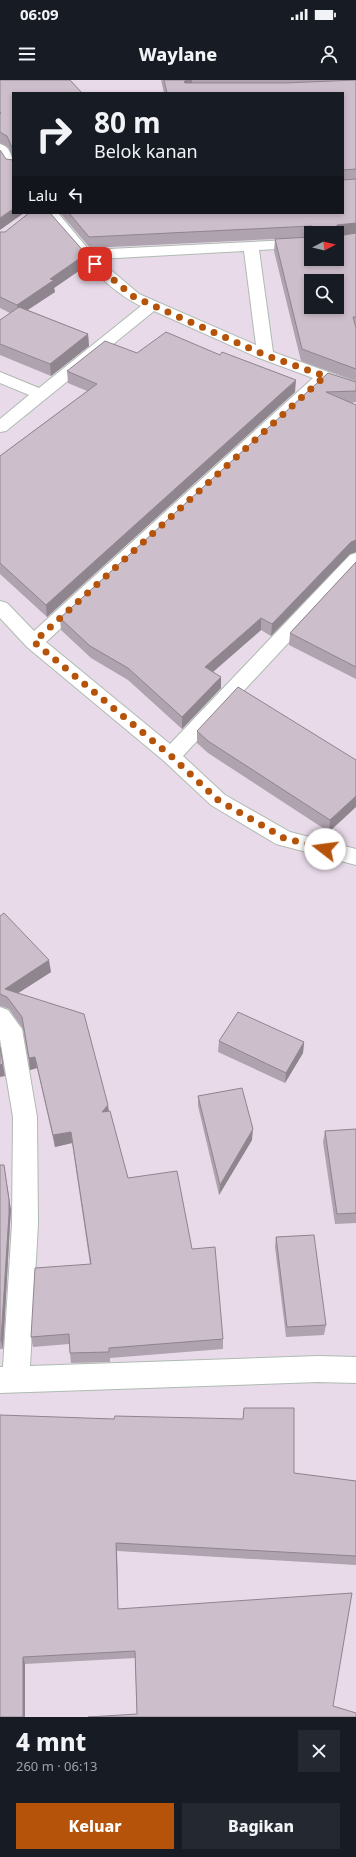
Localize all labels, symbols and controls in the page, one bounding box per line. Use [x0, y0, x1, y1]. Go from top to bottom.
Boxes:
text: 06:09 [20, 4, 59, 24]
text: Waylane [139, 42, 217, 66]
icon: menu [16, 43, 38, 65]
icon: person [318, 43, 340, 65]
text: 80 m [94, 103, 161, 141]
icon: right [28, 108, 80, 160]
text: Belok kanan [94, 139, 198, 163]
icon: left [65, 184, 87, 206]
text: Lalu [28, 185, 57, 205]
north arrow [304, 226, 344, 266]
map controls [304, 226, 344, 314]
pin [78, 247, 112, 281]
icon: arrive [84, 253, 106, 275]
button: search [304, 274, 344, 314]
position arrow [304, 828, 346, 870]
text: 4 mnt [16, 1725, 86, 1758]
button: close [298, 1730, 340, 1772]
text: 260 m · 06:13 [16, 1757, 97, 1775]
button: Keluar [16, 1803, 174, 1849]
button: Bagikan [182, 1803, 340, 1849]

